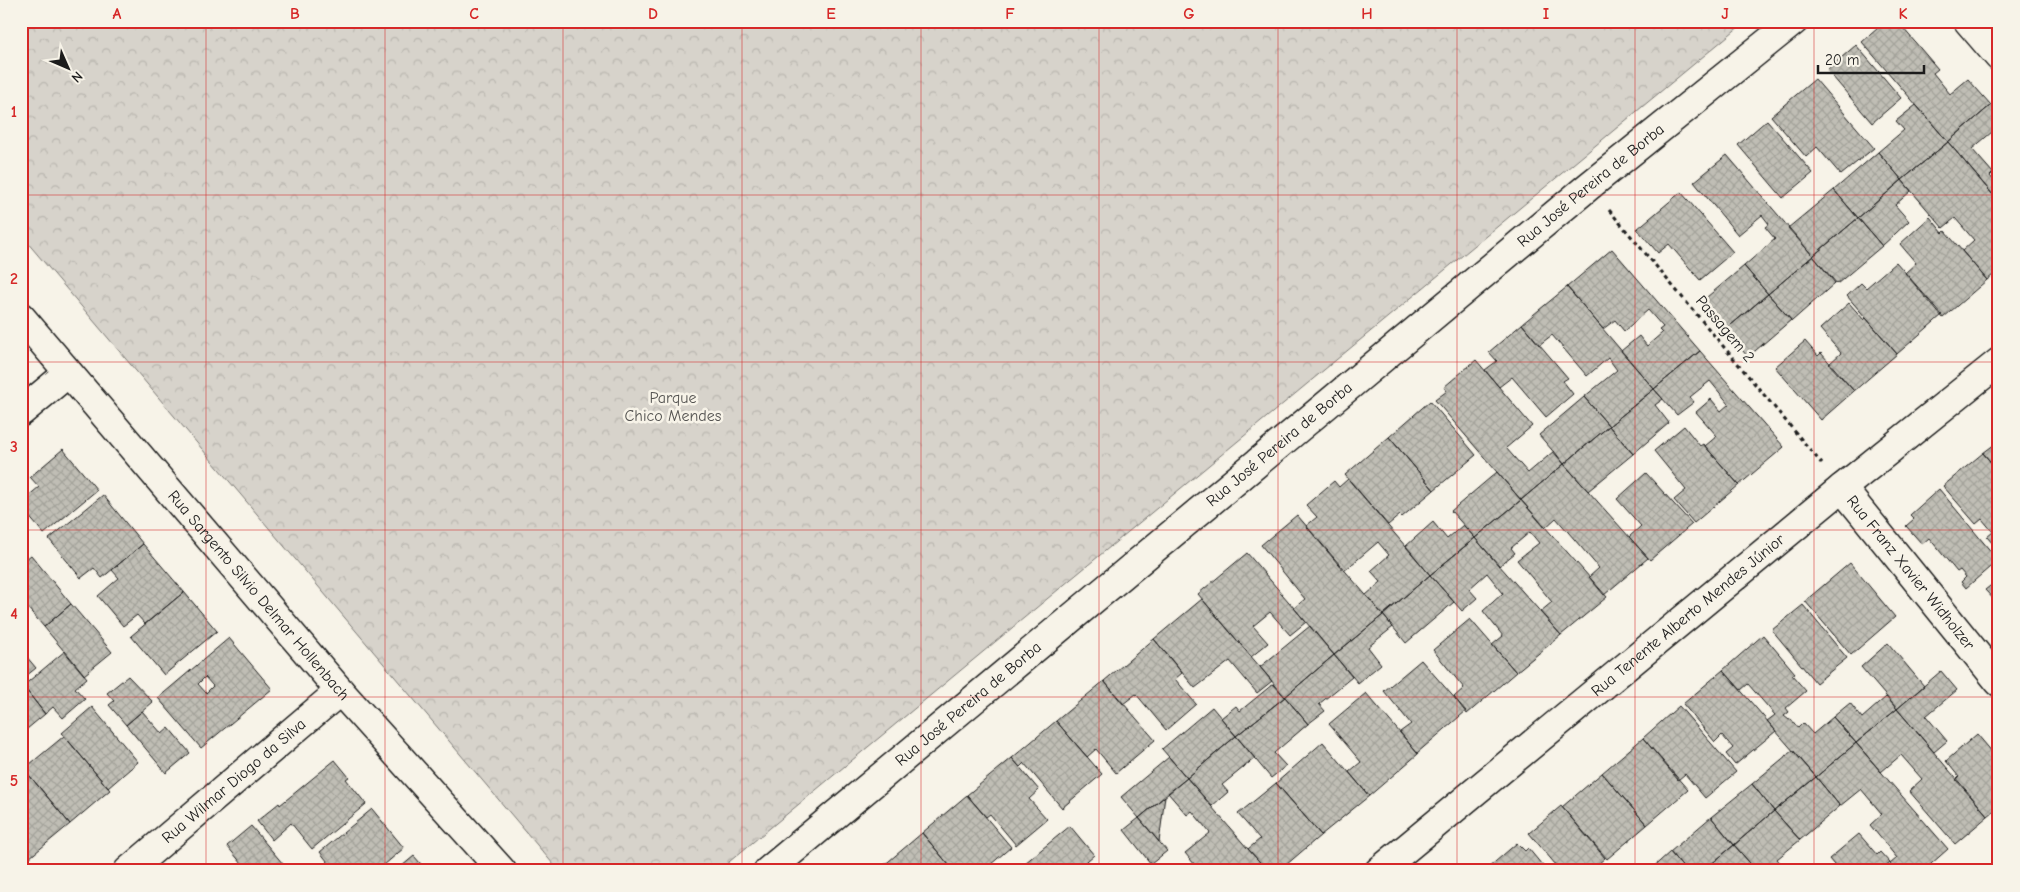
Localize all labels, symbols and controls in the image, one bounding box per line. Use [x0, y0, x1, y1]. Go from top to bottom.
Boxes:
text: A [113, 5, 122, 23]
text: B [290, 5, 300, 23]
text: C [469, 5, 479, 23]
text: D [648, 5, 658, 23]
text: E [826, 5, 836, 23]
text: F [1005, 5, 1015, 23]
text: G [1183, 5, 1195, 23]
text: H [1361, 5, 1373, 23]
text: I [1543, 5, 1549, 23]
text: J [1721, 5, 1729, 23]
text: K [1898, 5, 1908, 23]
north arrow [42, 42, 92, 92]
scale bar [1818, 42, 1924, 74]
text: 20 m [1825, 51, 1859, 69]
text: N [68, 68, 86, 86]
text: 1 [11, 103, 17, 121]
street label: Rua José Pereira de Borba [1514, 120, 1668, 251]
text: 2 [10, 270, 18, 288]
street label: Passagem 2 [1692, 292, 1758, 366]
street label: Rua José Pereira de Borba [1203, 378, 1356, 510]
park label: Parque Chico Mendes [625, 389, 722, 425]
text: 3 [10, 438, 18, 456]
street label: Rua Sargento Silvio Delmar Hollenbach [164, 487, 353, 704]
street label: Rua Franz Xavier Widholzer [1843, 492, 1979, 654]
street label: Rua Tenente Alberto Mendes Júnior [1588, 530, 1789, 700]
text: 4 [10, 605, 18, 623]
street label: Rua José Pereira de Borba [892, 638, 1045, 770]
street label: Rua Wilmar Diogo da Silva [158, 715, 309, 847]
text: 5 [10, 772, 18, 790]

